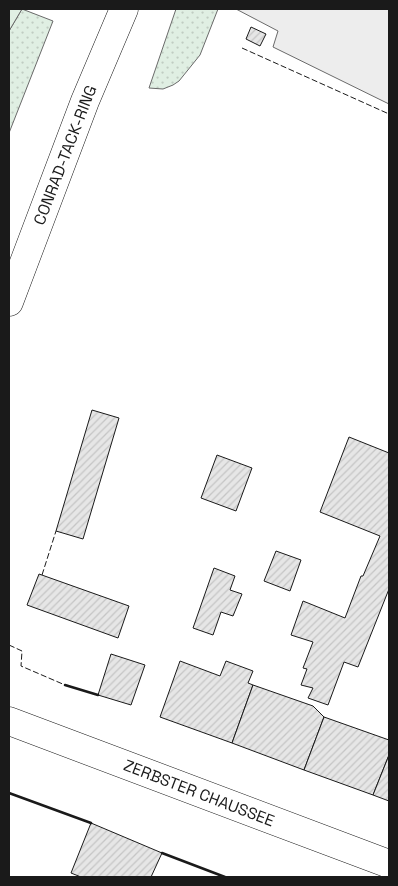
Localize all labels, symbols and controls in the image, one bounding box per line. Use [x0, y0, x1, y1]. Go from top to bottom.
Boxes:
street label: CONRAD-TACK-RING [29, 82, 101, 228]
street label: ZERBSTER CHAUSSEE [121, 755, 277, 831]

